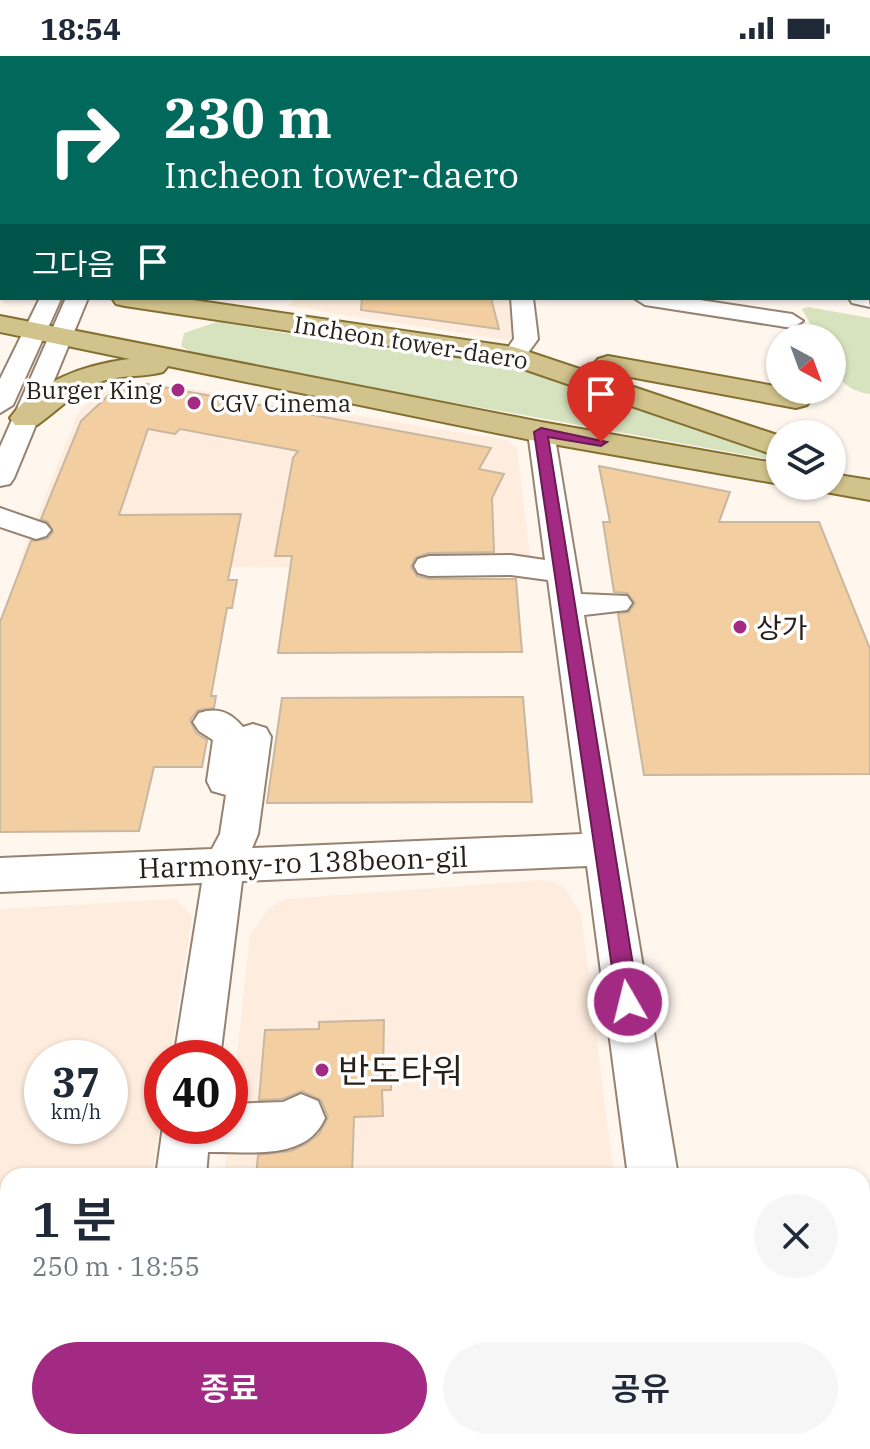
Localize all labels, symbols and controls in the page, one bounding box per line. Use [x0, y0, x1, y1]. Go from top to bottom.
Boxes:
text: 18:54 [40, 9, 121, 48]
text: 230 m [164, 81, 332, 153]
icon: right [32, 88, 136, 192]
text: Incheon tower-daero [164, 151, 519, 198]
icon: arrive [131, 240, 175, 284]
text: 그다음 [32, 244, 115, 283]
street label: Incheon tower-daero [292, 308, 530, 376]
north arrow [766, 324, 846, 404]
map controls [766, 324, 846, 500]
pin [567, 360, 635, 442]
icon: arrive [579, 372, 623, 416]
place label: Burger King [26, 374, 162, 406]
marker: Burger King [169, 381, 187, 399]
place label: CGV Cinema [210, 387, 351, 419]
marker: CGV Cinema [185, 394, 203, 412]
button: layers [766, 420, 846, 500]
place label: 상가 [756, 609, 808, 646]
marker: 상가 [731, 618, 749, 636]
street label: Harmony-ro 138beon-gil [137, 838, 469, 886]
position arrow [586, 960, 670, 1044]
speed limit sign: 40 [144, 1040, 248, 1144]
place label: 반도타워 [338, 1048, 463, 1092]
text: 37 [52, 1056, 100, 1108]
marker: 반도타워 [313, 1061, 331, 1079]
text: km/h [51, 1098, 101, 1125]
text: 1 분 [32, 1188, 116, 1250]
button: close [754, 1194, 838, 1278]
text: 250 m · 18:55 [32, 1249, 200, 1283]
button: 종료 [32, 1342, 427, 1434]
button: 공유 [443, 1342, 838, 1434]

